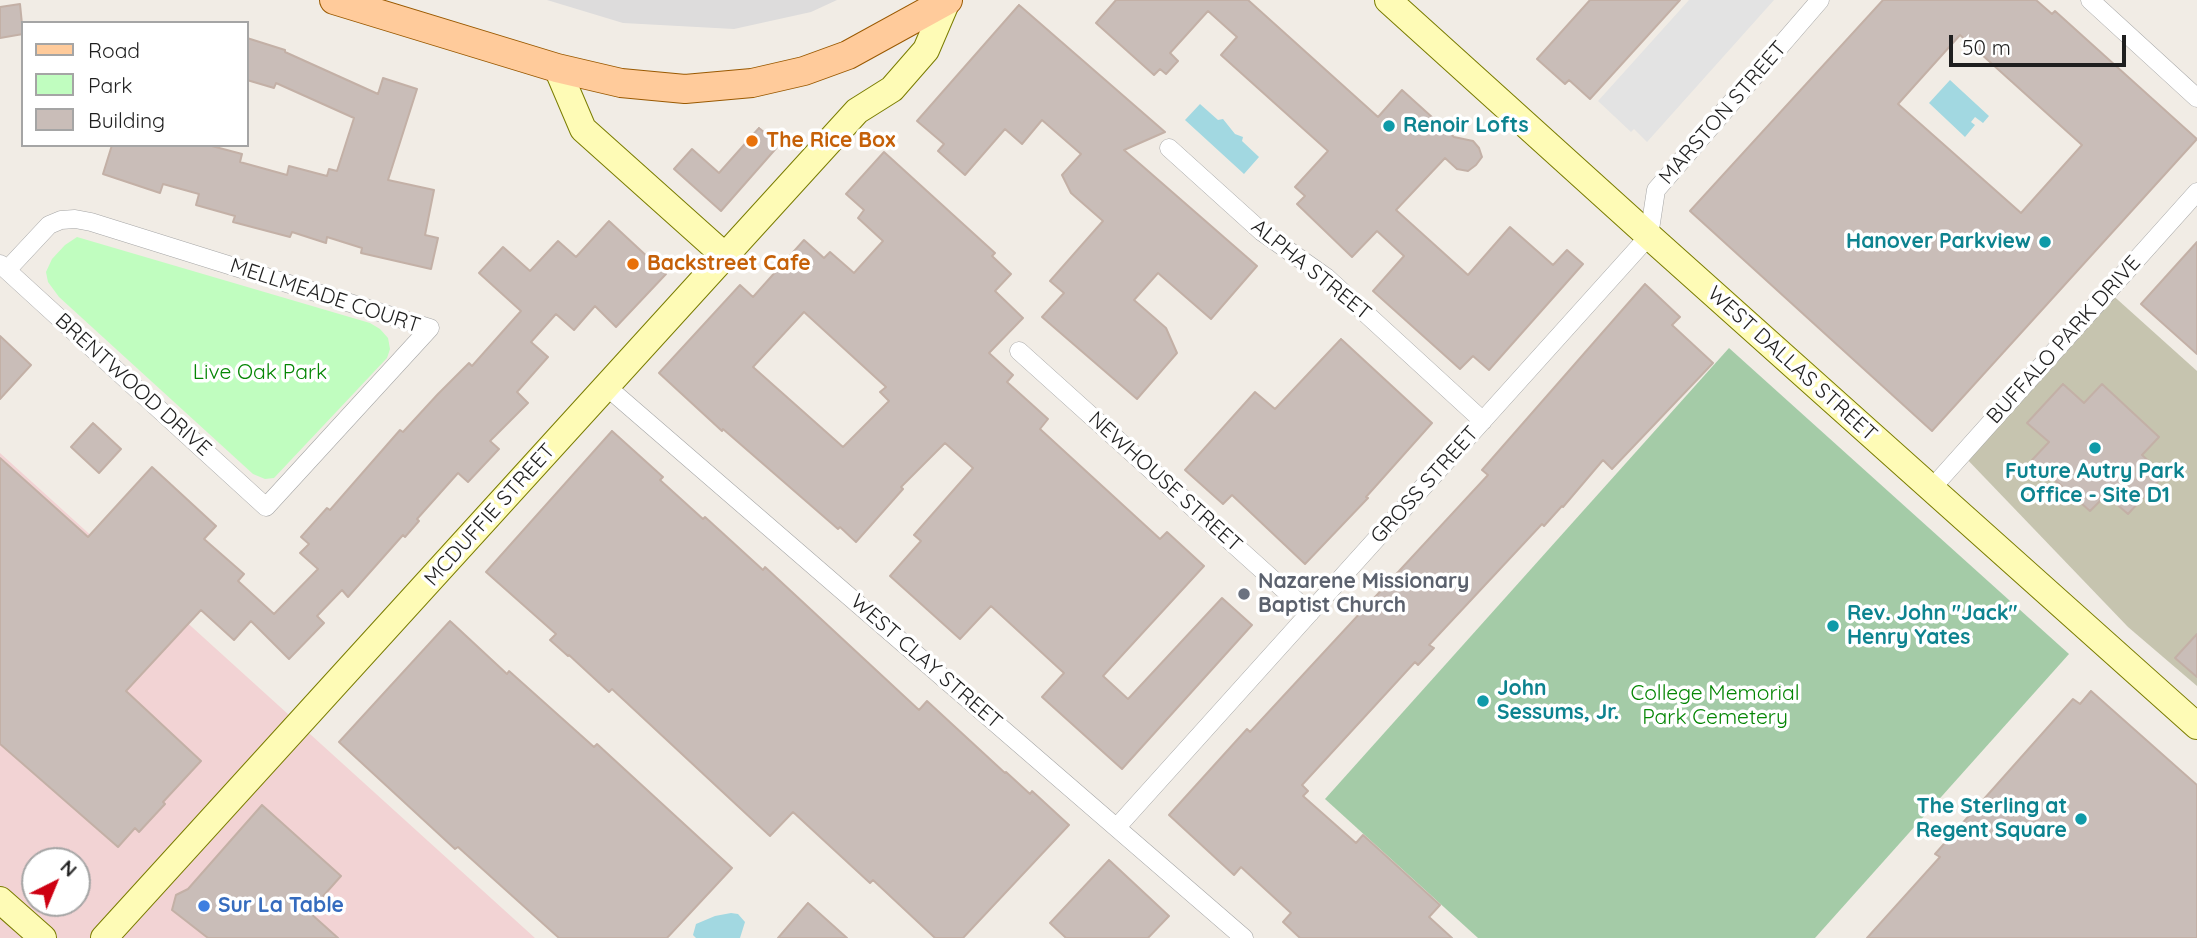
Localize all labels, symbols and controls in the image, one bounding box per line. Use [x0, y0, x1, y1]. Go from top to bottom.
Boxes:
legend [21, 21, 248, 147]
scale bar [1952, 21, 2129, 65]
text: 50 m [1962, 34, 2011, 60]
street label: MARSTON STREET [1654, 36, 1792, 190]
text: Road [88, 37, 140, 63]
text: Park [88, 72, 132, 98]
text: Building [88, 107, 165, 133]
place label: Renoir Lofts [1403, 113, 1529, 139]
marker: Renoir Lofts [1381, 118, 1397, 134]
place label: The Rice Box [766, 128, 895, 154]
marker: The Rice Box [744, 133, 760, 149]
street label: ALPHA STREET [1246, 214, 1376, 326]
place label: Hanover Parkview [1846, 229, 2031, 255]
marker: Hanover Parkview [2037, 234, 2053, 250]
place label: Backstreet Cafe [647, 251, 811, 277]
street label: BUFFALO PARK DRIVE [1982, 251, 2146, 429]
street label: MELLMEADE COURT [227, 253, 423, 339]
marker: Backstreet Cafe [625, 256, 641, 272]
street label: WEST DALLAS STREET [1702, 281, 1882, 447]
street label: BRENTWOOD DRIVE [50, 308, 216, 462]
park label: Live Oak Park [193, 360, 327, 386]
street label: NEWHOUSE STREET [1083, 406, 1247, 558]
street label: GROSS STREET [1366, 421, 1484, 549]
street label: MCDUFFIE STREET [419, 439, 561, 591]
marker: Future Autry Park Office - Site D1 [2087, 440, 2103, 456]
place label: Future Autry Park Office - Site D1 [2005, 459, 2185, 509]
place label: Nazarene Missionary Baptist Church [1258, 569, 1469, 619]
marker: Nazarene Missionary Baptist Church [1236, 586, 1252, 602]
street label: WEST CLAY STREET [845, 589, 1007, 735]
place label: Rev. John "Jack" Henry Yates [1847, 601, 2018, 651]
marker: Rev. John "Jack" Henry Yates [1825, 618, 1841, 634]
place label: John Sessums, Jr. [1497, 676, 1619, 726]
park label: College Memorial Park Cemetery [1630, 681, 1800, 731]
marker: John Sessums, Jr. [1475, 693, 1491, 709]
place label: The Sterling at Regent Square [1916, 794, 2067, 844]
marker: The Sterling at Regent Square [2073, 811, 2089, 827]
north arrow [21, 847, 91, 917]
text: N [56, 855, 82, 882]
place label: Sur La Table [218, 893, 344, 919]
marker: Sur La Table [196, 898, 212, 914]

